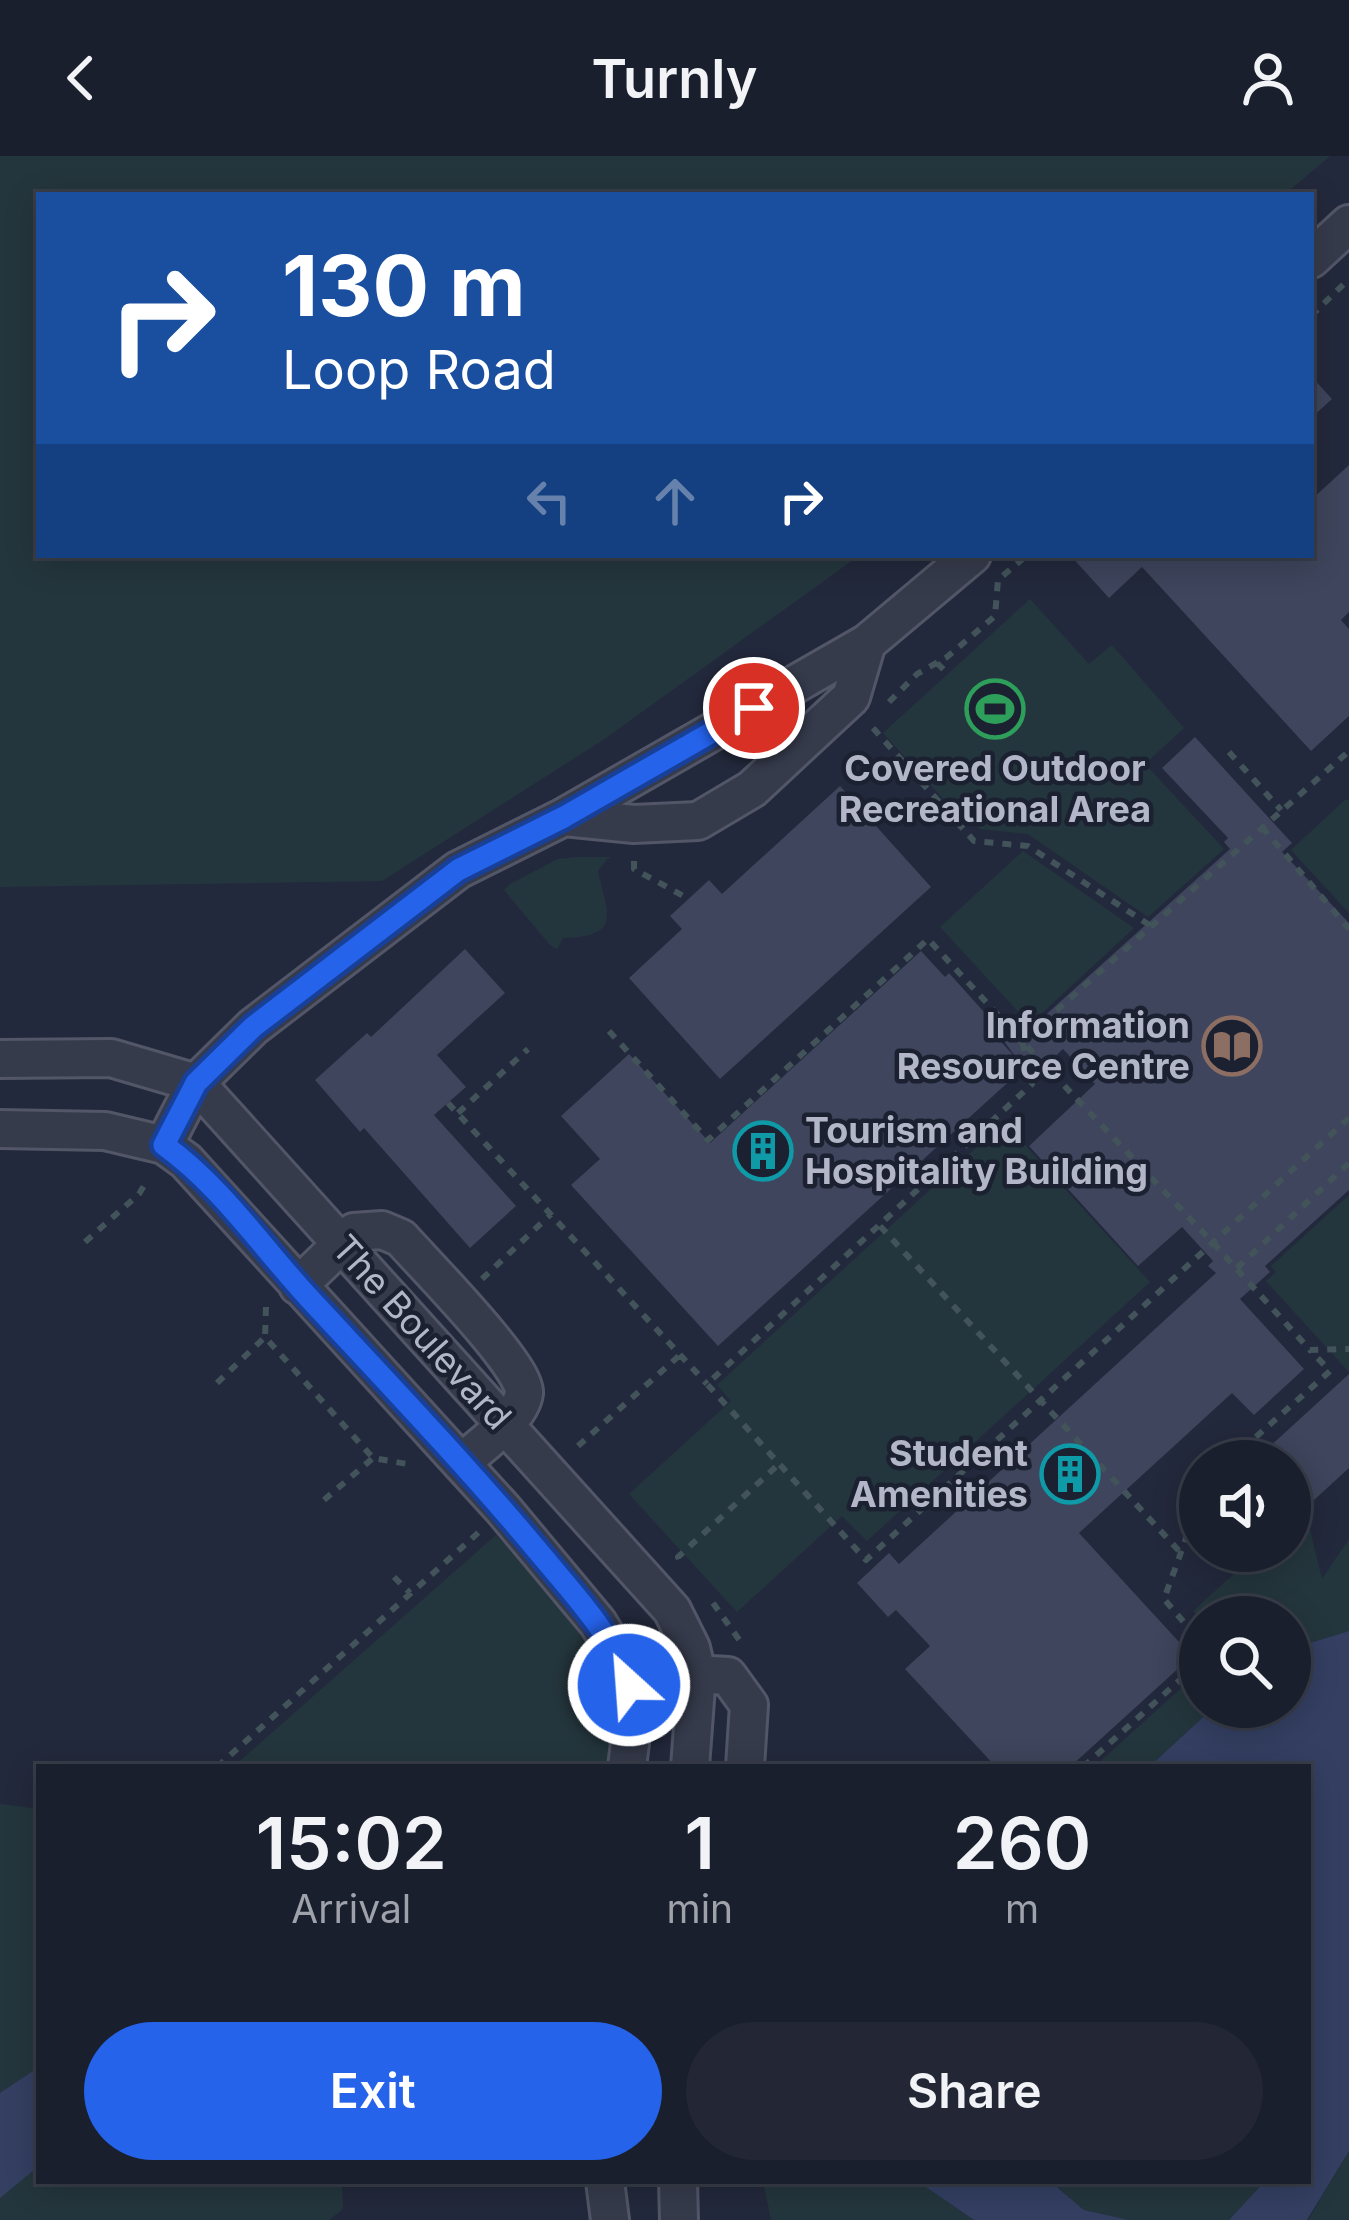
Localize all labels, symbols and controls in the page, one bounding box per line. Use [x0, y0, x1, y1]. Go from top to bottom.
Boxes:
icon: back [48, 45, 114, 111]
icon: person [1235, 45, 1301, 111]
text: Turnly [591, 46, 758, 111]
text: 130 m [282, 235, 526, 336]
icon: right [84, 240, 240, 396]
text: Loop Road [282, 337, 556, 402]
icon: left [516, 468, 582, 534]
icon: ahead [642, 468, 708, 534]
icon: right [768, 468, 834, 534]
pin [703, 657, 805, 759]
icon: arrive [721, 675, 787, 741]
sports icon: Covered Outdoor Recreational Area [964, 678, 1026, 740]
place label: Covered Outdoor Recreational Area [839, 746, 1151, 831]
place label: Information Resource Centre [897, 1003, 1190, 1088]
library icon: Information Resource Centre [1201, 1015, 1263, 1077]
place label: Tourism and Hospitality Building [805, 1108, 1148, 1193]
building icon: Tourism and Hospitality Building [732, 1120, 794, 1182]
street label: The Boulevard [323, 1226, 521, 1438]
place label: Student Amenities [850, 1431, 1028, 1516]
map controls [1179, 1440, 1311, 1728]
button: sound [1179, 1440, 1311, 1572]
building icon: Student Amenities [1039, 1443, 1101, 1505]
button: search [1179, 1596, 1311, 1728]
position arrow [566, 1622, 692, 1748]
text: 15:02 [256, 1799, 447, 1886]
text: 1 [685, 1799, 715, 1886]
text: 260 [953, 1799, 1091, 1886]
text: Arrival [291, 1885, 411, 1932]
text: min [666, 1885, 733, 1932]
text: m [1005, 1885, 1039, 1932]
button: Exit [84, 2022, 662, 2160]
button: Share [686, 2022, 1263, 2160]

